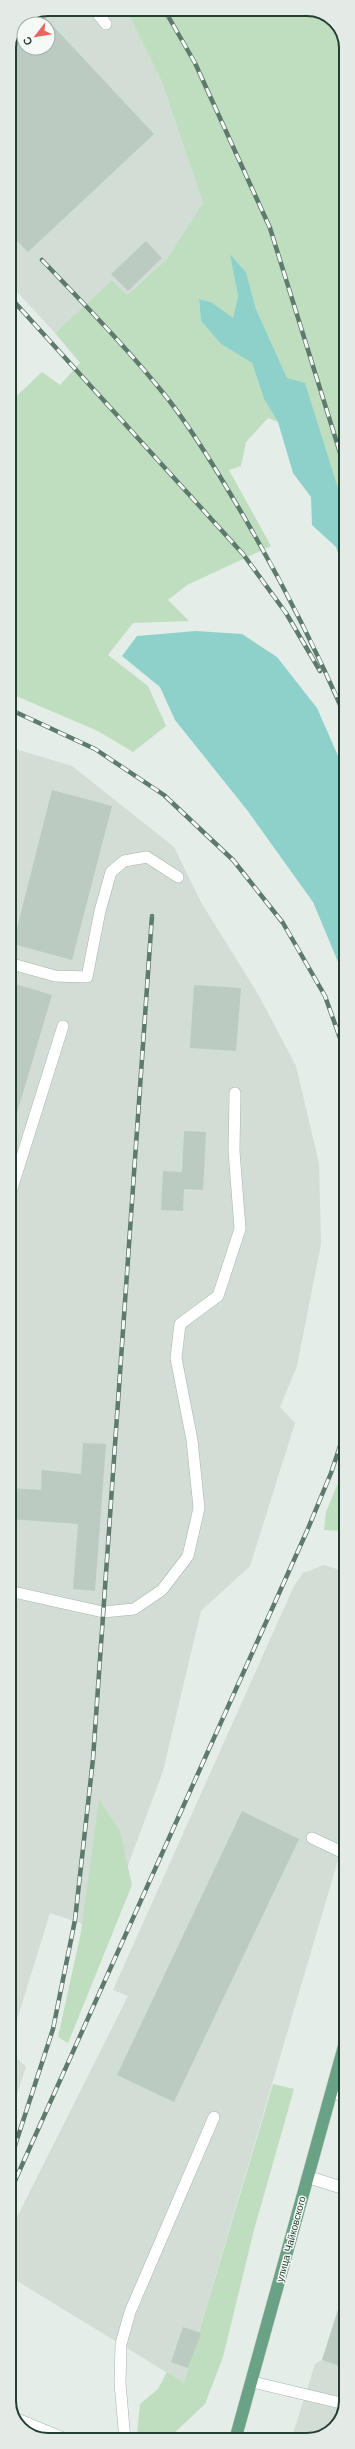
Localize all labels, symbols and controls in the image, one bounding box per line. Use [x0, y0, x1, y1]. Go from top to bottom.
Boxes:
north arrow [16, 16, 56, 56]
text: С [20, 34, 35, 48]
street label: улица Чайковского [274, 2195, 308, 2283]

